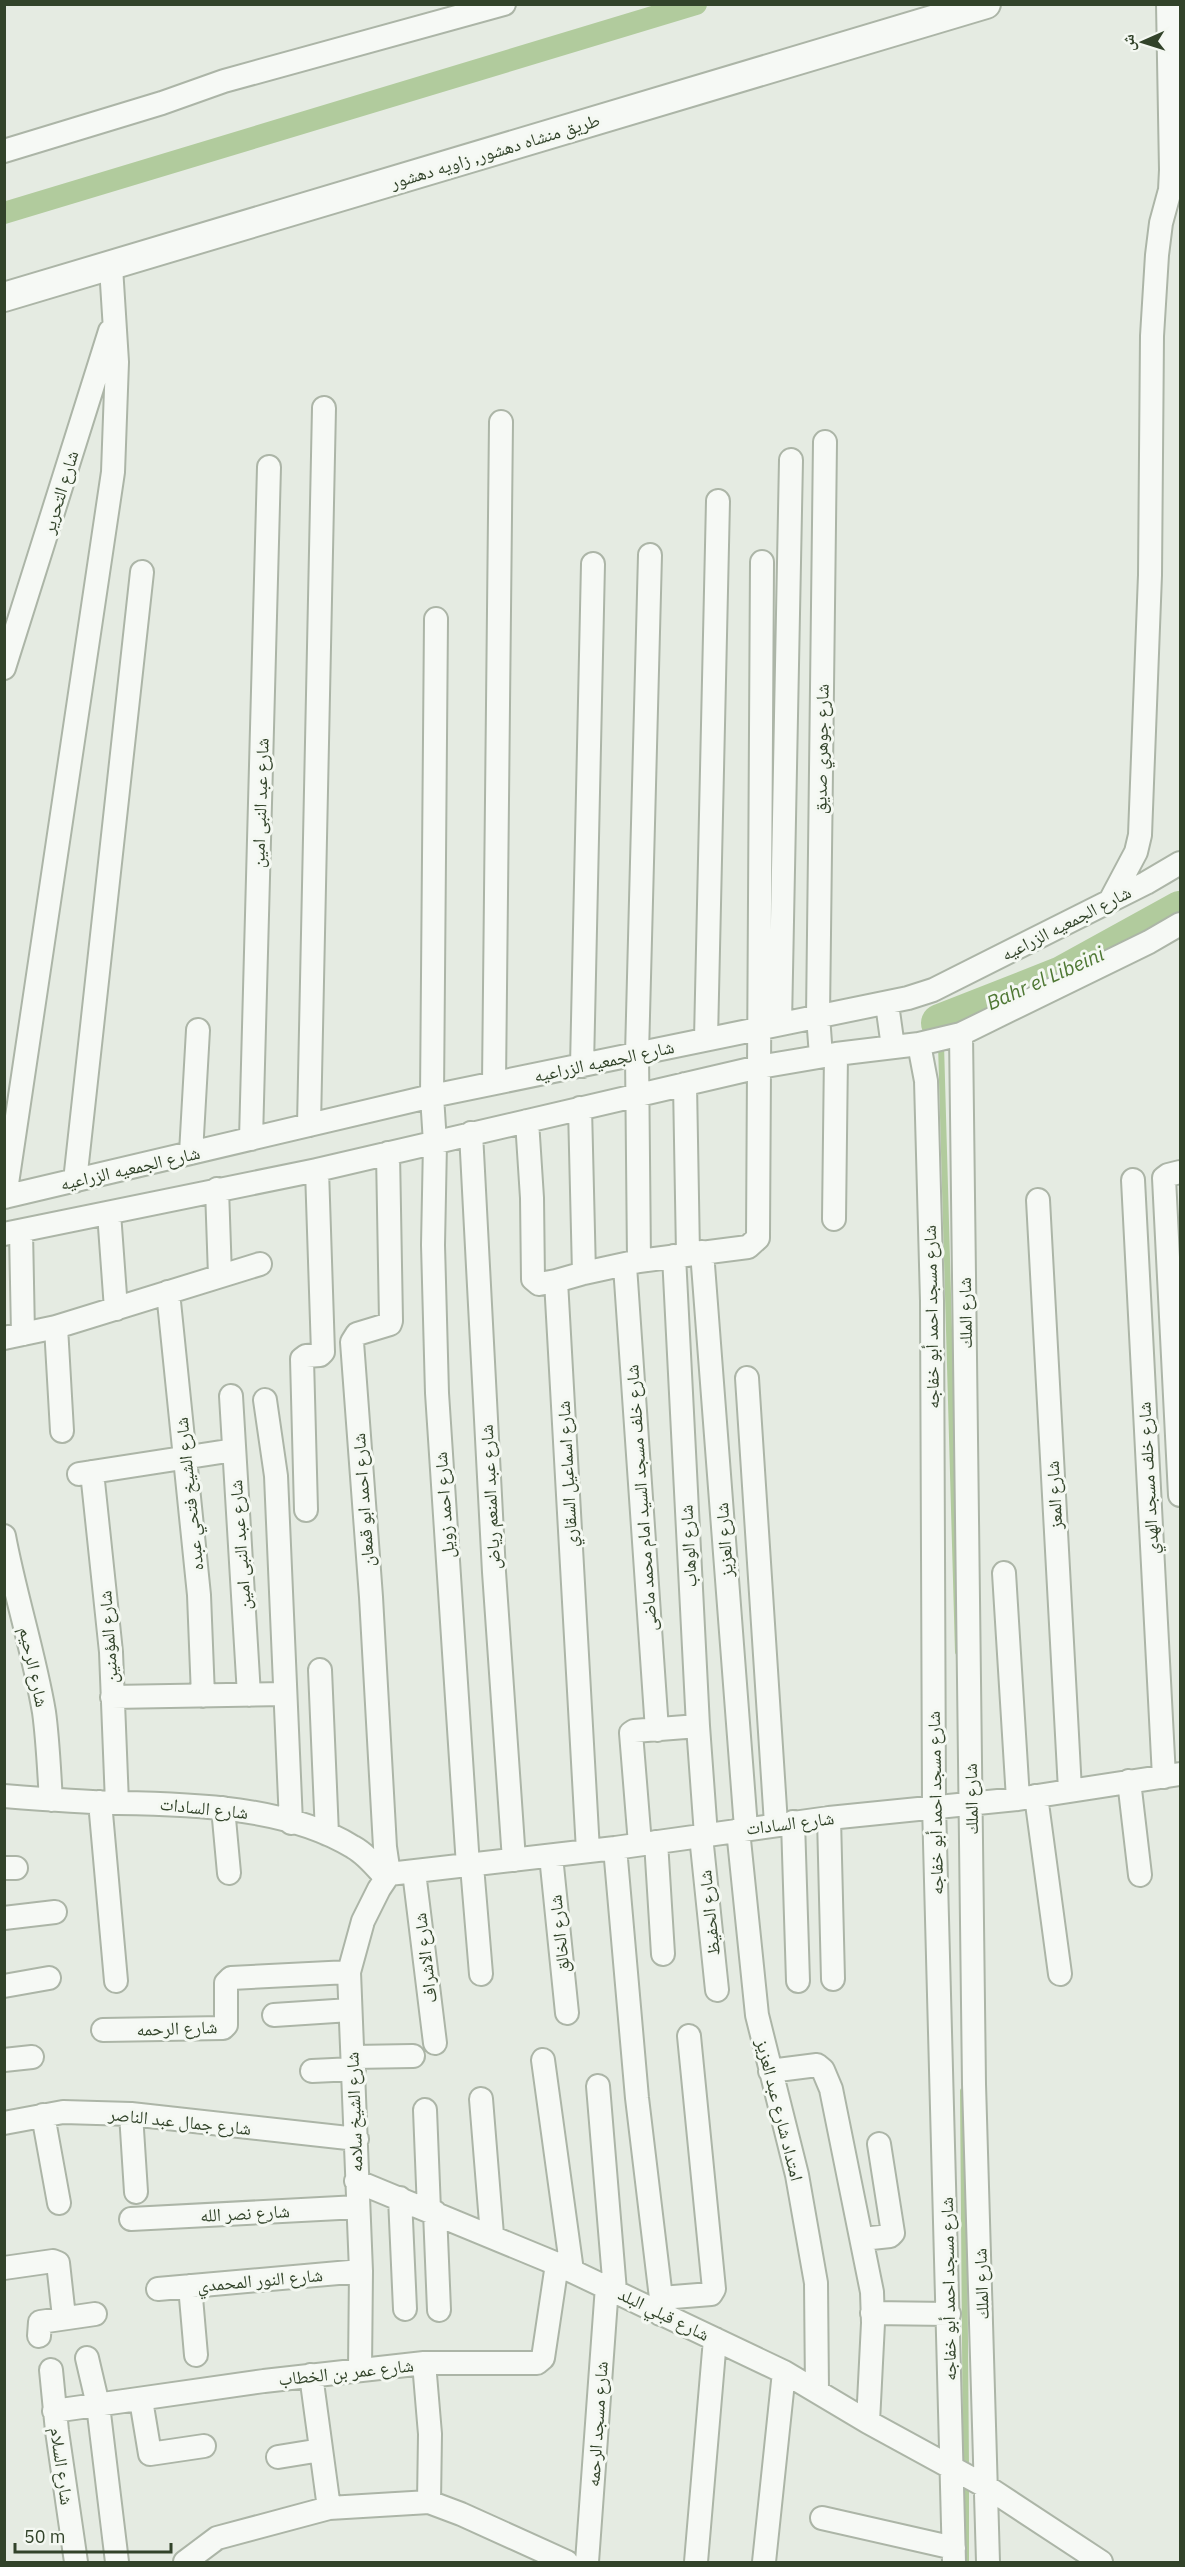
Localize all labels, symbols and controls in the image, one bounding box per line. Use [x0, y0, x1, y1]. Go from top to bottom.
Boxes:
north arrow [1113, 12, 1173, 72]
text: ش [1118, 34, 1138, 52]
street label: طريق منشاه دهشور, زاويه دهشور [387, 108, 603, 194]
street label: شارع التحرير [36, 448, 84, 537]
street label: شارع جوهري صديق [808, 684, 837, 815]
street label: شارع عبد النبى امين [246, 737, 274, 869]
street label: شارع الجمعيه الزراعيه [997, 880, 1135, 966]
water label: Bahr el Libeini [982, 940, 1109, 1016]
street label: شارع الجمعيه الزراعيه [532, 1035, 676, 1087]
street label: شارع الجمعيه الزراعيه [58, 1141, 202, 1195]
street label: شارع مسجد احمد أبو خفاجه [918, 1225, 944, 1409]
street label: شارع الملك [953, 1277, 977, 1349]
street label: شارع خلف مسجد السيد امام محمد ماضى [620, 1364, 663, 1632]
street label: شارع اسماعيل السقاري [552, 1400, 586, 1548]
street label: شارع خلف مسجد الهدي [1133, 1401, 1167, 1555]
street label: شارع الشيخ فتحي عبده [170, 1416, 212, 1572]
street label: شارع عبد المنعم رياض [475, 1424, 506, 1570]
street label: شارع احمد ابو قمعان [347, 1432, 379, 1568]
street label: شارع احمد زويل [429, 1451, 459, 1559]
street label: شارع المعز [1041, 1460, 1067, 1531]
street label: شارع عبد النبى امين [224, 1479, 256, 1611]
street label: شارع العزيز [710, 1502, 738, 1579]
street label: شارع الوهاب [674, 1504, 702, 1588]
street label: شارع المؤمنين [93, 1590, 123, 1684]
street label: شارع الرحيم [13, 1625, 54, 1709]
street label: شارع مسجد احمد أبو خفاجه [922, 1711, 948, 1895]
street label: شارع الملك [959, 1763, 983, 1835]
street label: شارع السادات [159, 1792, 249, 1824]
street label: شارع السادات [745, 1806, 835, 1840]
street label: شارع الحفيظ [693, 1869, 725, 1957]
street label: شارع الخالق [543, 1894, 575, 1974]
street label: شارع الاشراف [408, 1912, 442, 2004]
street label: شارع الرحمه [136, 2015, 218, 2041]
street label: امتداد شارع عبد العزيز [751, 2036, 809, 2183]
street label: شارع الشيخ سلامه [340, 2051, 369, 2173]
street label: شارع جمال عبد الناصر [107, 2102, 252, 2140]
street label: شارع مسجد احمد أبو خفاجه [935, 2197, 961, 2381]
street label: شارع نصر الله [200, 2199, 290, 2227]
street label: شارع الملك [968, 2248, 994, 2320]
street label: شارع النور المحمدي [196, 2263, 324, 2301]
street label: شارع قبلي البلد [613, 2282, 713, 2349]
street label: شارع عمر بن الخطاب [277, 2353, 415, 2391]
street label: شارع مسجد الرحمه [581, 2360, 613, 2488]
street label: شارع السلام [44, 2426, 79, 2507]
scale bar [15, 2516, 171, 2554]
text: 50 m [24, 2525, 66, 2548]

